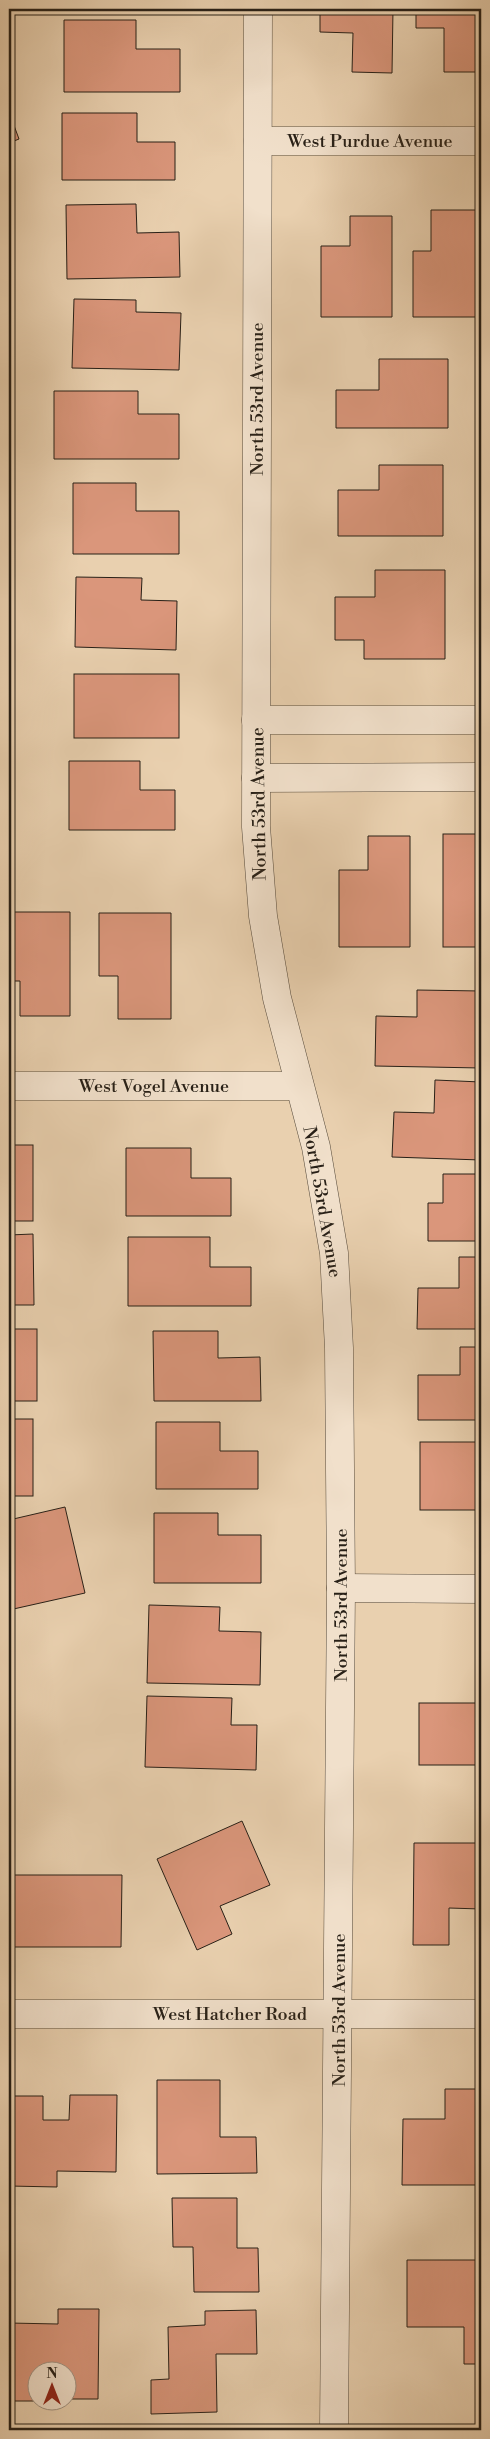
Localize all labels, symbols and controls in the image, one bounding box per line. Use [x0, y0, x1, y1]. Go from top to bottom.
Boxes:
street label: West Purdue Avenue [286, 130, 453, 153]
street label: North 53rd Avenue [246, 322, 269, 476]
street label: North 53rd Avenue [246, 727, 272, 881]
street label: West Vogel Avenue [78, 1075, 229, 1098]
street label: North 53rd Avenue [297, 1124, 347, 1280]
street label: North 53rd Avenue [330, 1528, 353, 1682]
street label: North 53rd Avenue [328, 1933, 351, 2087]
street label: West Hatcher Road [152, 2003, 308, 2026]
north arrow [28, 2362, 78, 2412]
text: N [46, 2365, 58, 2383]

